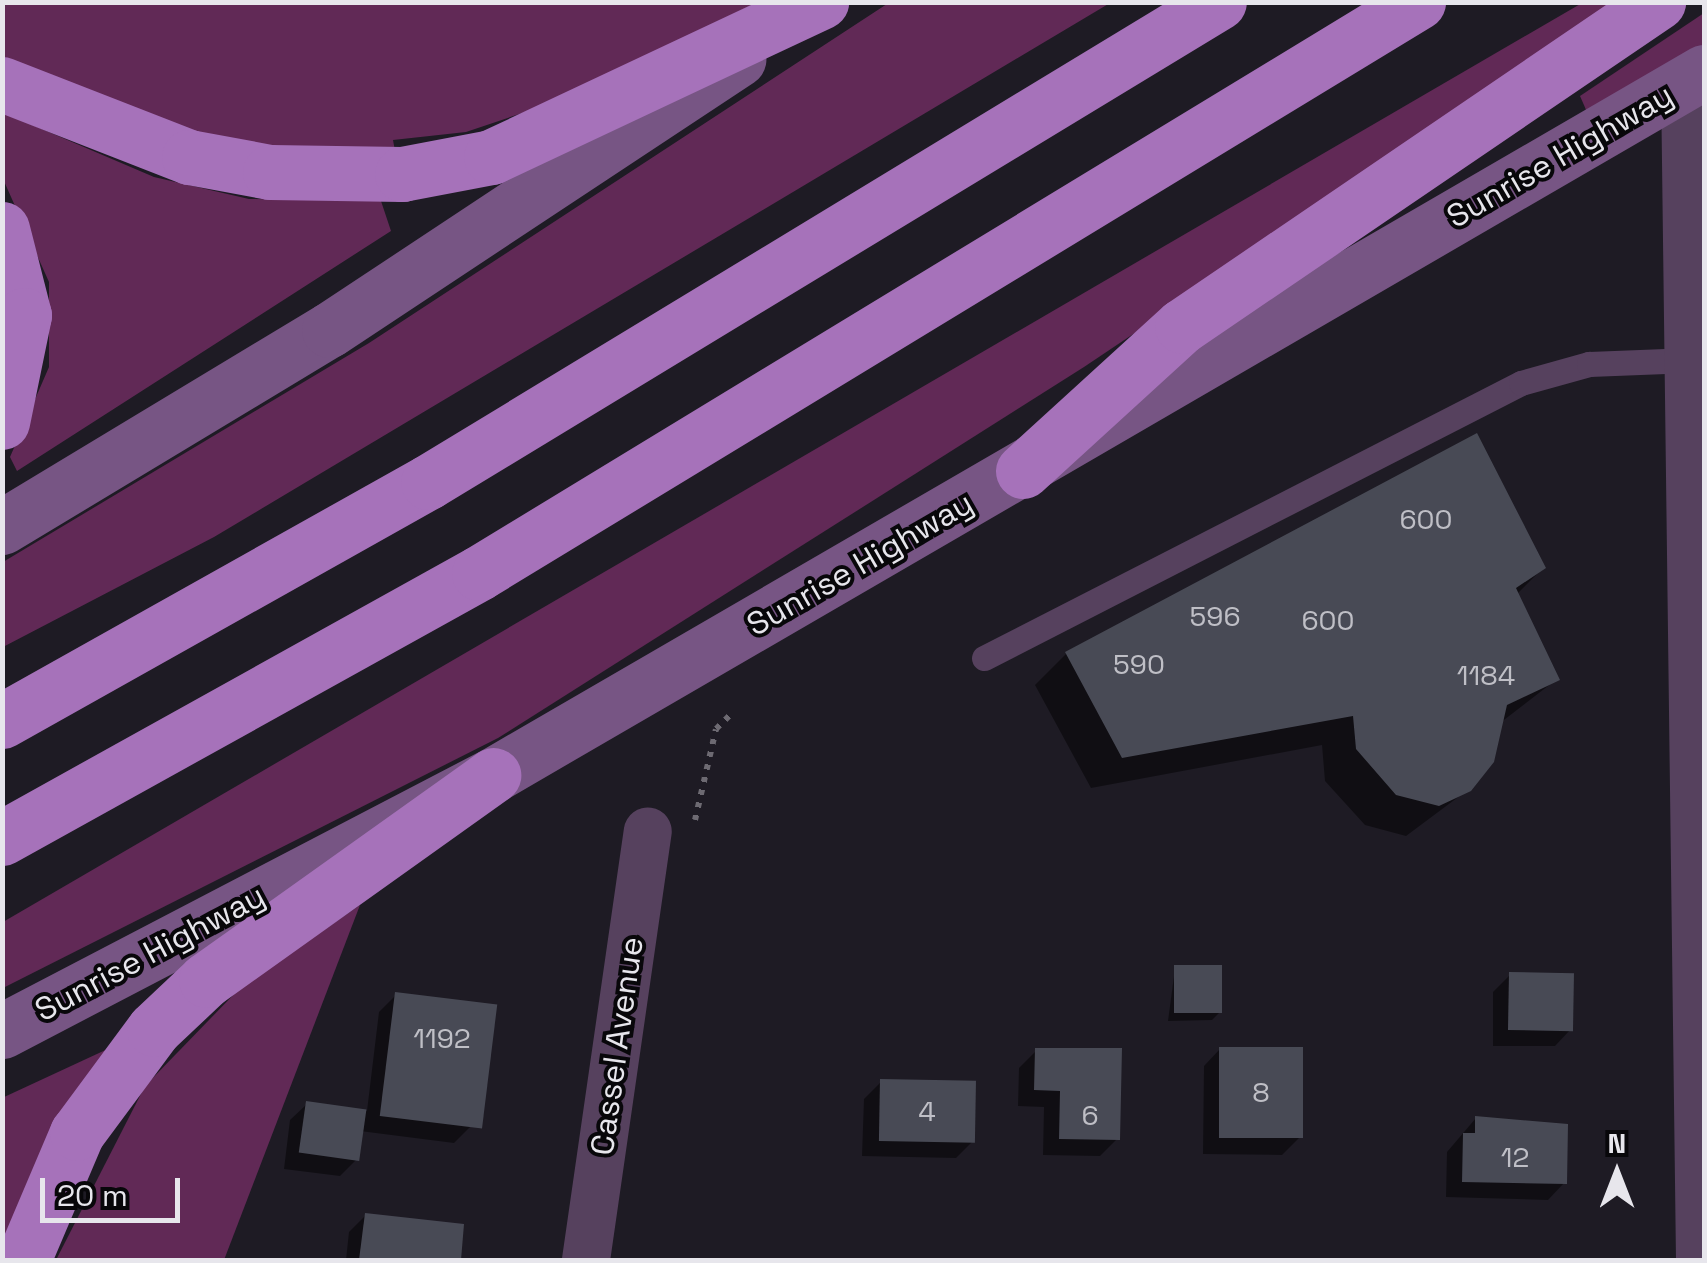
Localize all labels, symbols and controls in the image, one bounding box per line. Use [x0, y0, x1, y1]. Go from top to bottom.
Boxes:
street label: Sunrise Highway [1440, 76, 1680, 236]
street label: Sunrise Highway [740, 484, 980, 644]
house number: 600 [1399, 502, 1453, 536]
house number: 596 [1189, 599, 1241, 633]
house number: 600 [1301, 603, 1355, 637]
house number: 590 [1113, 647, 1165, 681]
house number: 1184 [1457, 658, 1515, 692]
street label: Sunrise Highway [29, 876, 271, 1030]
street label: Cassel Avenue [583, 934, 651, 1158]
house number: 1192 [413, 1021, 471, 1055]
house number: 8 [1252, 1075, 1270, 1109]
house number: 4 [918, 1094, 936, 1128]
house number: 6 [1081, 1098, 1099, 1132]
north arrow [1567, 1123, 1667, 1223]
text: N [1608, 1125, 1626, 1161]
house number: 12 [1501, 1140, 1529, 1174]
scale bar [45, 1158, 185, 1220]
text: 20 m [57, 1176, 128, 1215]

